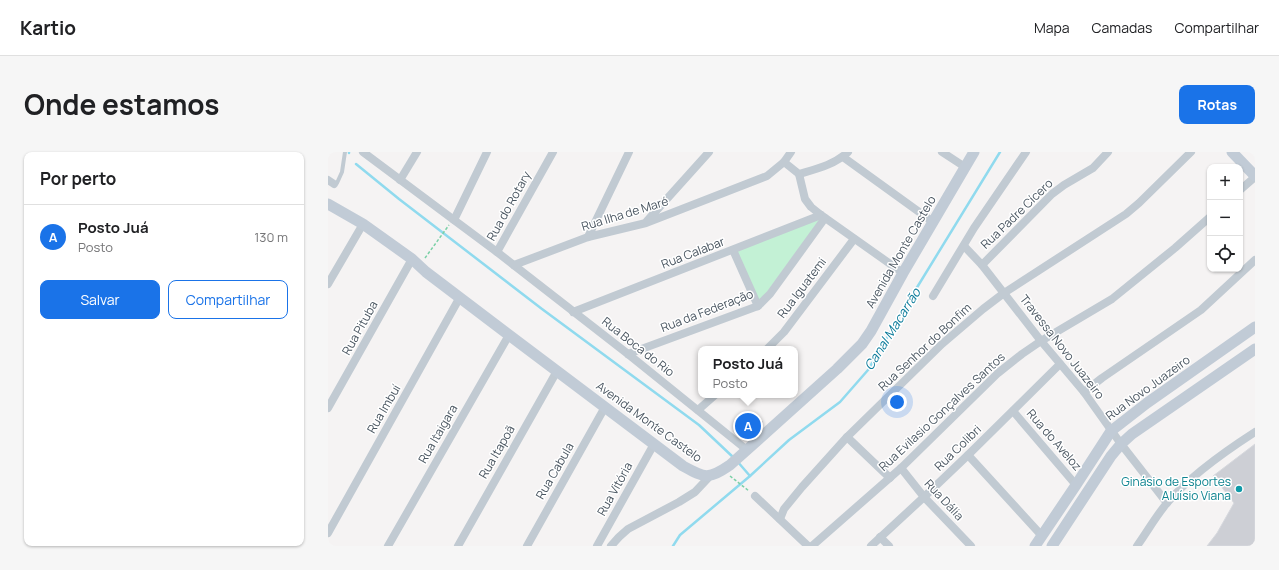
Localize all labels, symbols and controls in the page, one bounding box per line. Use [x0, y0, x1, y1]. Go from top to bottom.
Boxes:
text: Kartio [20, 15, 76, 41]
text: Mapa [1034, 18, 1070, 37]
text: Camadas [1092, 18, 1152, 37]
text: Compartilhar [1174, 18, 1259, 37]
text: Onde estamos [24, 85, 219, 123]
button: Rotas [1179, 85, 1255, 124]
map controls [1207, 164, 1243, 272]
button: + [1207, 164, 1243, 200]
text: Por perto [40, 167, 116, 190]
street label: Rua do Rotary [482, 167, 535, 244]
street label: Rua Padre Cícero [977, 175, 1056, 253]
street label: Rua Ilha de Maré [579, 192, 670, 235]
street label: Avenida Monte Castelo [861, 192, 940, 311]
button: − [1207, 200, 1243, 236]
text: Posto Juá [78, 217, 149, 238]
text: A [49, 228, 57, 246]
text: 130 m [254, 228, 288, 246]
street label: Rua Calabar [659, 232, 728, 272]
button: locate [1207, 236, 1243, 272]
text: Posto [78, 238, 113, 256]
street label: Rua Iguatemi [773, 254, 830, 322]
button: Salvar [40, 280, 160, 319]
button: Compartilhar [168, 280, 288, 319]
water label: Canal Macarrão [860, 283, 925, 373]
street label: Rua da Federação [658, 285, 756, 336]
street label: Travessa Novo Juazeiro [1016, 291, 1109, 403]
street label: Rua Pituba [338, 298, 381, 358]
street label: Rua Senhor do Bonfim [874, 299, 975, 394]
street label: Rua Boca do Rio [598, 313, 678, 380]
popup [698, 346, 798, 398]
street label: Rua Evilasio Gonçalves Santos [875, 348, 1009, 475]
street label: Rua Novo Juazeiro [1102, 351, 1193, 424]
text: Posto Juá [713, 353, 783, 374]
text: Posto [713, 374, 748, 392]
street label: Avenida Monte Castelo [593, 377, 706, 466]
street label: Rua Imbuí [363, 381, 404, 436]
your location [887, 392, 907, 412]
street label: Rua Itaigara [414, 401, 461, 466]
street label: Rua do Aveloz [1023, 405, 1086, 474]
pin: A [735, 411, 761, 441]
street label: Rua Colibri [930, 421, 985, 474]
street label: Rua Itapoã [474, 422, 519, 482]
street label: Rua Cabula [532, 439, 578, 502]
street label: Rua Vitória [593, 459, 636, 519]
place label: Ginásio de Esportes Aluísio Viana [1121, 473, 1231, 504]
street label: Rua Dália [921, 475, 968, 524]
marker: Ginásio de Esportes Aluísio Viana [1234, 484, 1244, 494]

